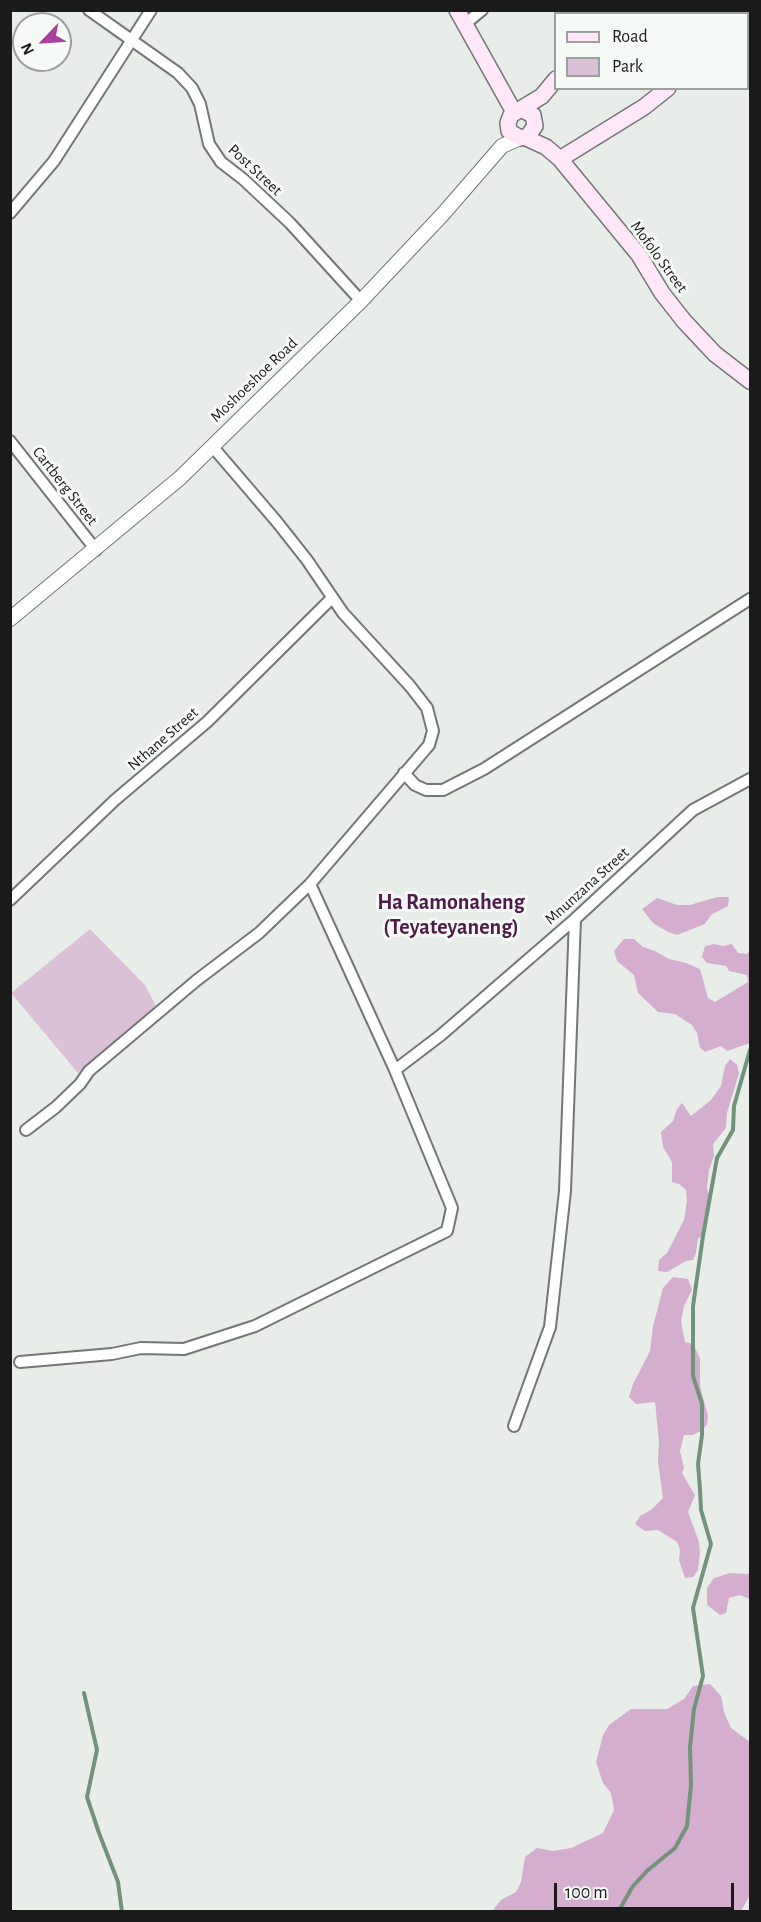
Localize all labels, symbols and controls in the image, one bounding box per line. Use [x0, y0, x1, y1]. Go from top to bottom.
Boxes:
north arrow [12, 12, 72, 72]
legend [554, 12, 749, 90]
text: Road [612, 28, 648, 46]
text: N [18, 40, 37, 57]
text: Park [612, 58, 643, 76]
street label: Post Street [224, 140, 286, 200]
street label: Mofolo Street [626, 217, 692, 297]
street label: Moshoeshoe Road [206, 334, 302, 426]
street label: Cartberg Street [28, 443, 102, 529]
street label: Nthane Street [124, 703, 202, 775]
street label: Mnunzana Street [541, 843, 633, 929]
district label: Ha Ramonaheng (Teyateyaneng) [377, 889, 525, 940]
scale bar [557, 1871, 737, 1909]
text: 100 m [565, 1884, 608, 1902]

